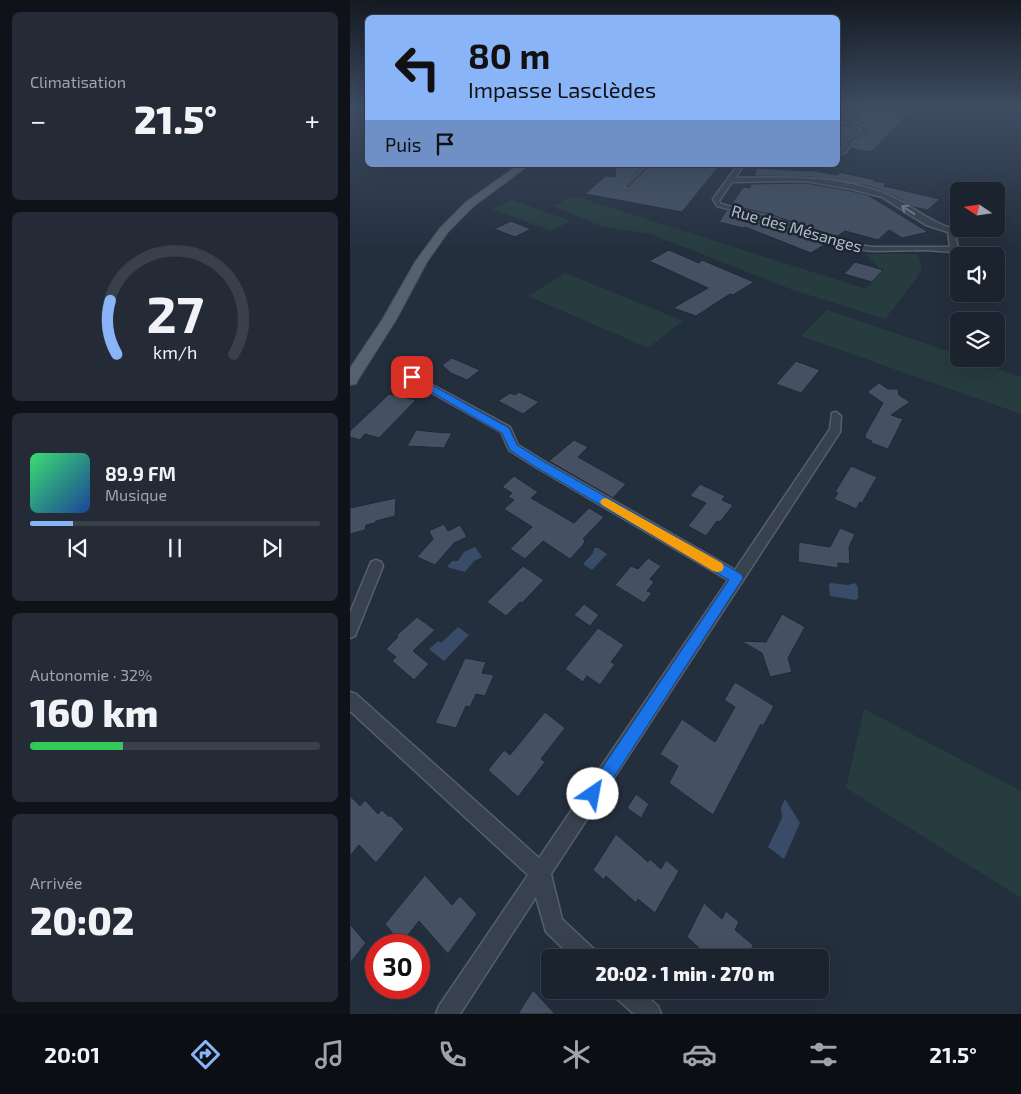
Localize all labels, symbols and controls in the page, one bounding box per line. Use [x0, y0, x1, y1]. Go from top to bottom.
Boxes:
text: 80 m [468, 34, 550, 76]
icon: left [385, 35, 450, 100]
text: Climatisation [30, 72, 126, 91]
text: Impasse Lasclèdes [468, 76, 656, 102]
text: 21.5° [134, 96, 217, 142]
text: − [30, 103, 46, 137]
text: + [305, 103, 320, 137]
icon: arrive [431, 130, 459, 158]
text: Puis [385, 133, 421, 156]
north arrow [950, 182, 1005, 238]
map controls [950, 182, 1005, 367]
street label: Rue des Mésanges [729, 200, 865, 256]
one-way arrow [901, 204, 915, 215]
button: sound [950, 247, 1005, 302]
text: 27 [146, 281, 204, 343]
button: layers [950, 312, 1005, 367]
text: km/h [153, 341, 197, 363]
pin [391, 356, 433, 398]
icon: arrive [398, 363, 426, 391]
text: 89.9 FM [105, 462, 176, 485]
text: Musique [105, 485, 167, 504]
icon: previous [64, 534, 92, 562]
icon: pause [161, 534, 189, 562]
icon: next [258, 534, 286, 562]
text: Autonomie · 32% [30, 665, 152, 684]
text: 160 km [30, 689, 158, 735]
position arrow [566, 767, 618, 819]
text: Arrivée [30, 873, 82, 892]
text: 20:02 [30, 897, 134, 943]
speed limit sign: 30 [365, 934, 430, 999]
text: 20:02 · 1 min · 270 m [595, 962, 775, 985]
icon: directions [188, 1037, 223, 1072]
icon: music [312, 1037, 347, 1072]
icon: phone [435, 1037, 470, 1072]
icon: climate [559, 1037, 594, 1072]
icon: car [682, 1037, 717, 1072]
icon: filters [806, 1037, 841, 1072]
text: 20:01 [44, 1041, 100, 1067]
text: 21.5° [929, 1041, 977, 1067]

